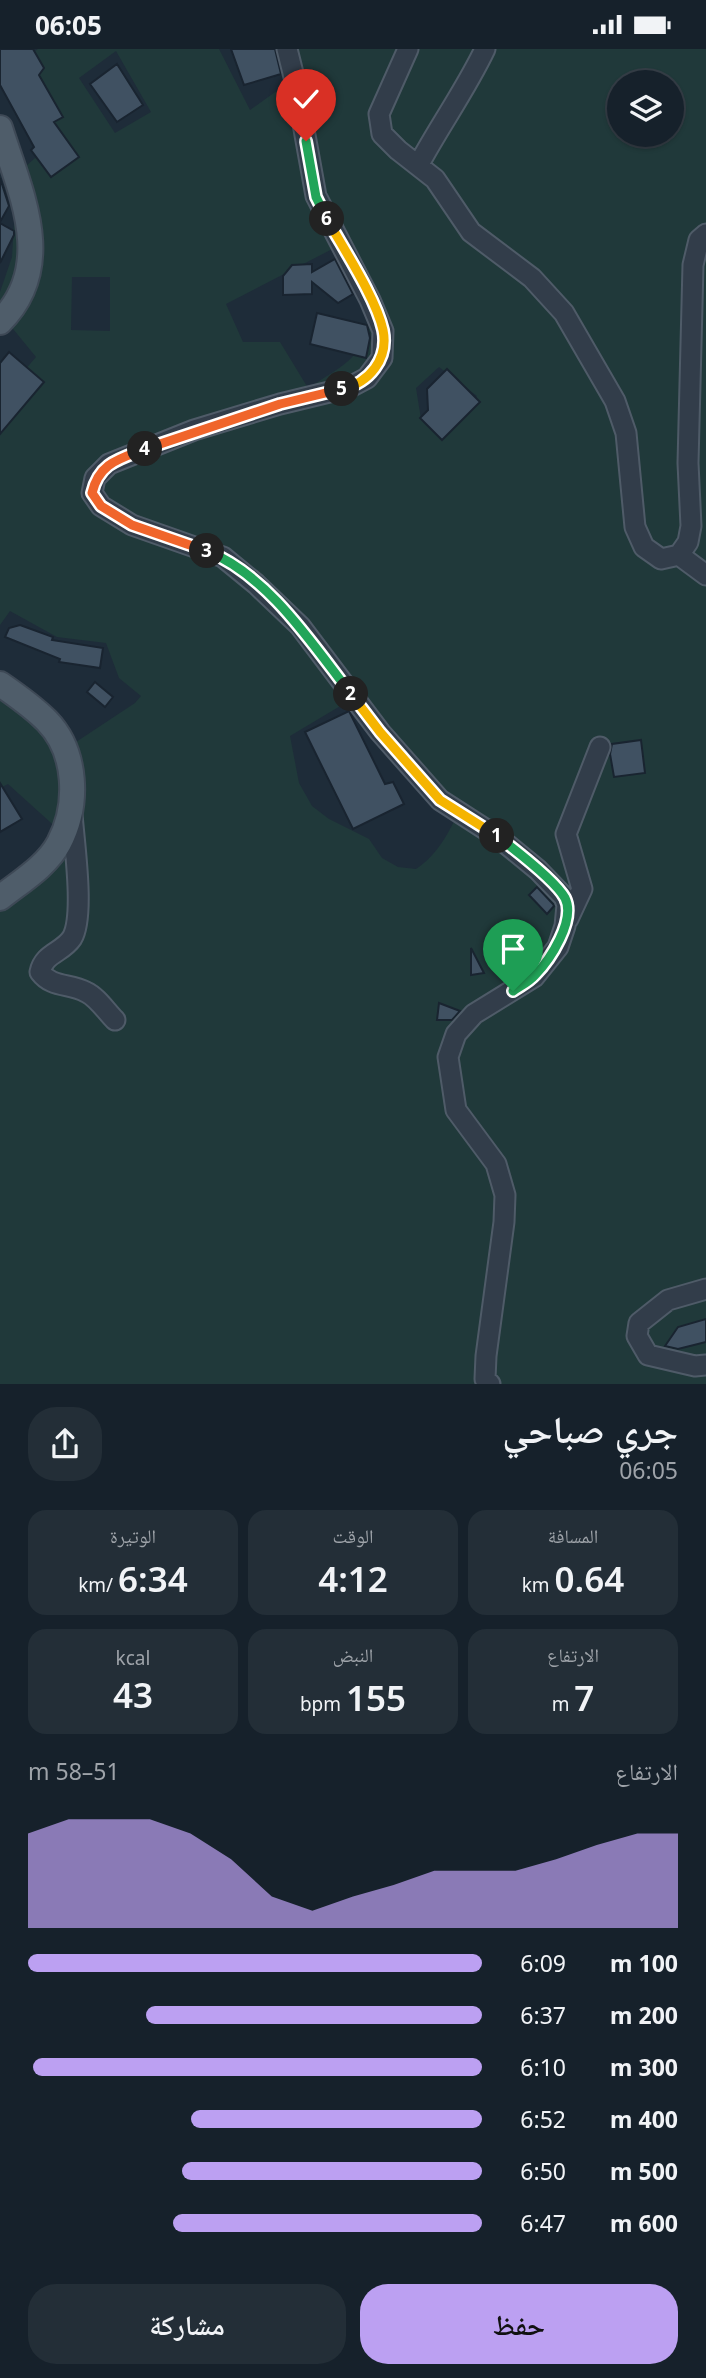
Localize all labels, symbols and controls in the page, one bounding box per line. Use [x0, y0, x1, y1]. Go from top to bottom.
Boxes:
text: 06:05 [35, 7, 102, 43]
pin [276, 69, 336, 141]
map controls [607, 70, 684, 147]
button: layers [607, 70, 684, 147]
icon: check [287, 80, 325, 118]
pin: 6 [310, 201, 344, 237]
text: 6 [321, 205, 332, 231]
pin: 5 [324, 371, 360, 407]
text: 5 [336, 375, 347, 401]
pin: 4 [128, 431, 162, 467]
text: 4 [139, 435, 150, 461]
pin: 3 [190, 533, 224, 569]
text: 3 [201, 537, 212, 563]
pin: 2 [334, 677, 368, 711]
text: 2 [345, 680, 356, 706]
pin: 1 [480, 819, 514, 853]
text: 1 [491, 822, 502, 848]
pin [483, 919, 543, 991]
icon: arrive [494, 930, 532, 968]
text: جري صباحي [502, 1402, 678, 1454]
button: share [28, 1407, 102, 1481]
text: 06:05 [619, 1454, 678, 1486]
text: الوتيرة [110, 1523, 156, 1549]
text: الوقت [333, 1523, 373, 1549]
text: المسافة [548, 1523, 598, 1549]
text: 6:34 [118, 1555, 188, 1602]
text: 4:12 [318, 1555, 388, 1602]
text: 0.64 [555, 1555, 624, 1602]
text: /km [78, 1572, 118, 1598]
text: km [522, 1572, 555, 1598]
text: النبض [333, 1642, 373, 1668]
text: الارتفاع [547, 1642, 599, 1668]
text: kcal [116, 1645, 150, 1671]
text: 43 [113, 1671, 153, 1718]
text: 155 [346, 1674, 406, 1721]
text: 7 [574, 1674, 594, 1721]
text: bpm [300, 1691, 346, 1717]
text: m [552, 1691, 574, 1717]
text: 51–58 m [28, 1755, 120, 1787]
text: الارتفاع [615, 1755, 678, 1787]
text: 6:09 [520, 1947, 566, 1979]
text: 100 m [610, 1947, 678, 1979]
text: 6:37 [520, 1999, 566, 2031]
text: 200 m [610, 1999, 678, 2031]
text: 6:10 [520, 2051, 566, 2083]
text: 300 m [610, 2051, 678, 2083]
text: 6:52 [520, 2103, 566, 2135]
text: 400 m [610, 2103, 678, 2135]
text: 6:50 [520, 2155, 566, 2187]
text: 500 m [610, 2155, 678, 2187]
text: 6:47 [520, 2207, 566, 2239]
text: 600 m [610, 2207, 678, 2239]
button: مشاركة [28, 2284, 346, 2364]
button: حفظ [360, 2284, 678, 2364]

